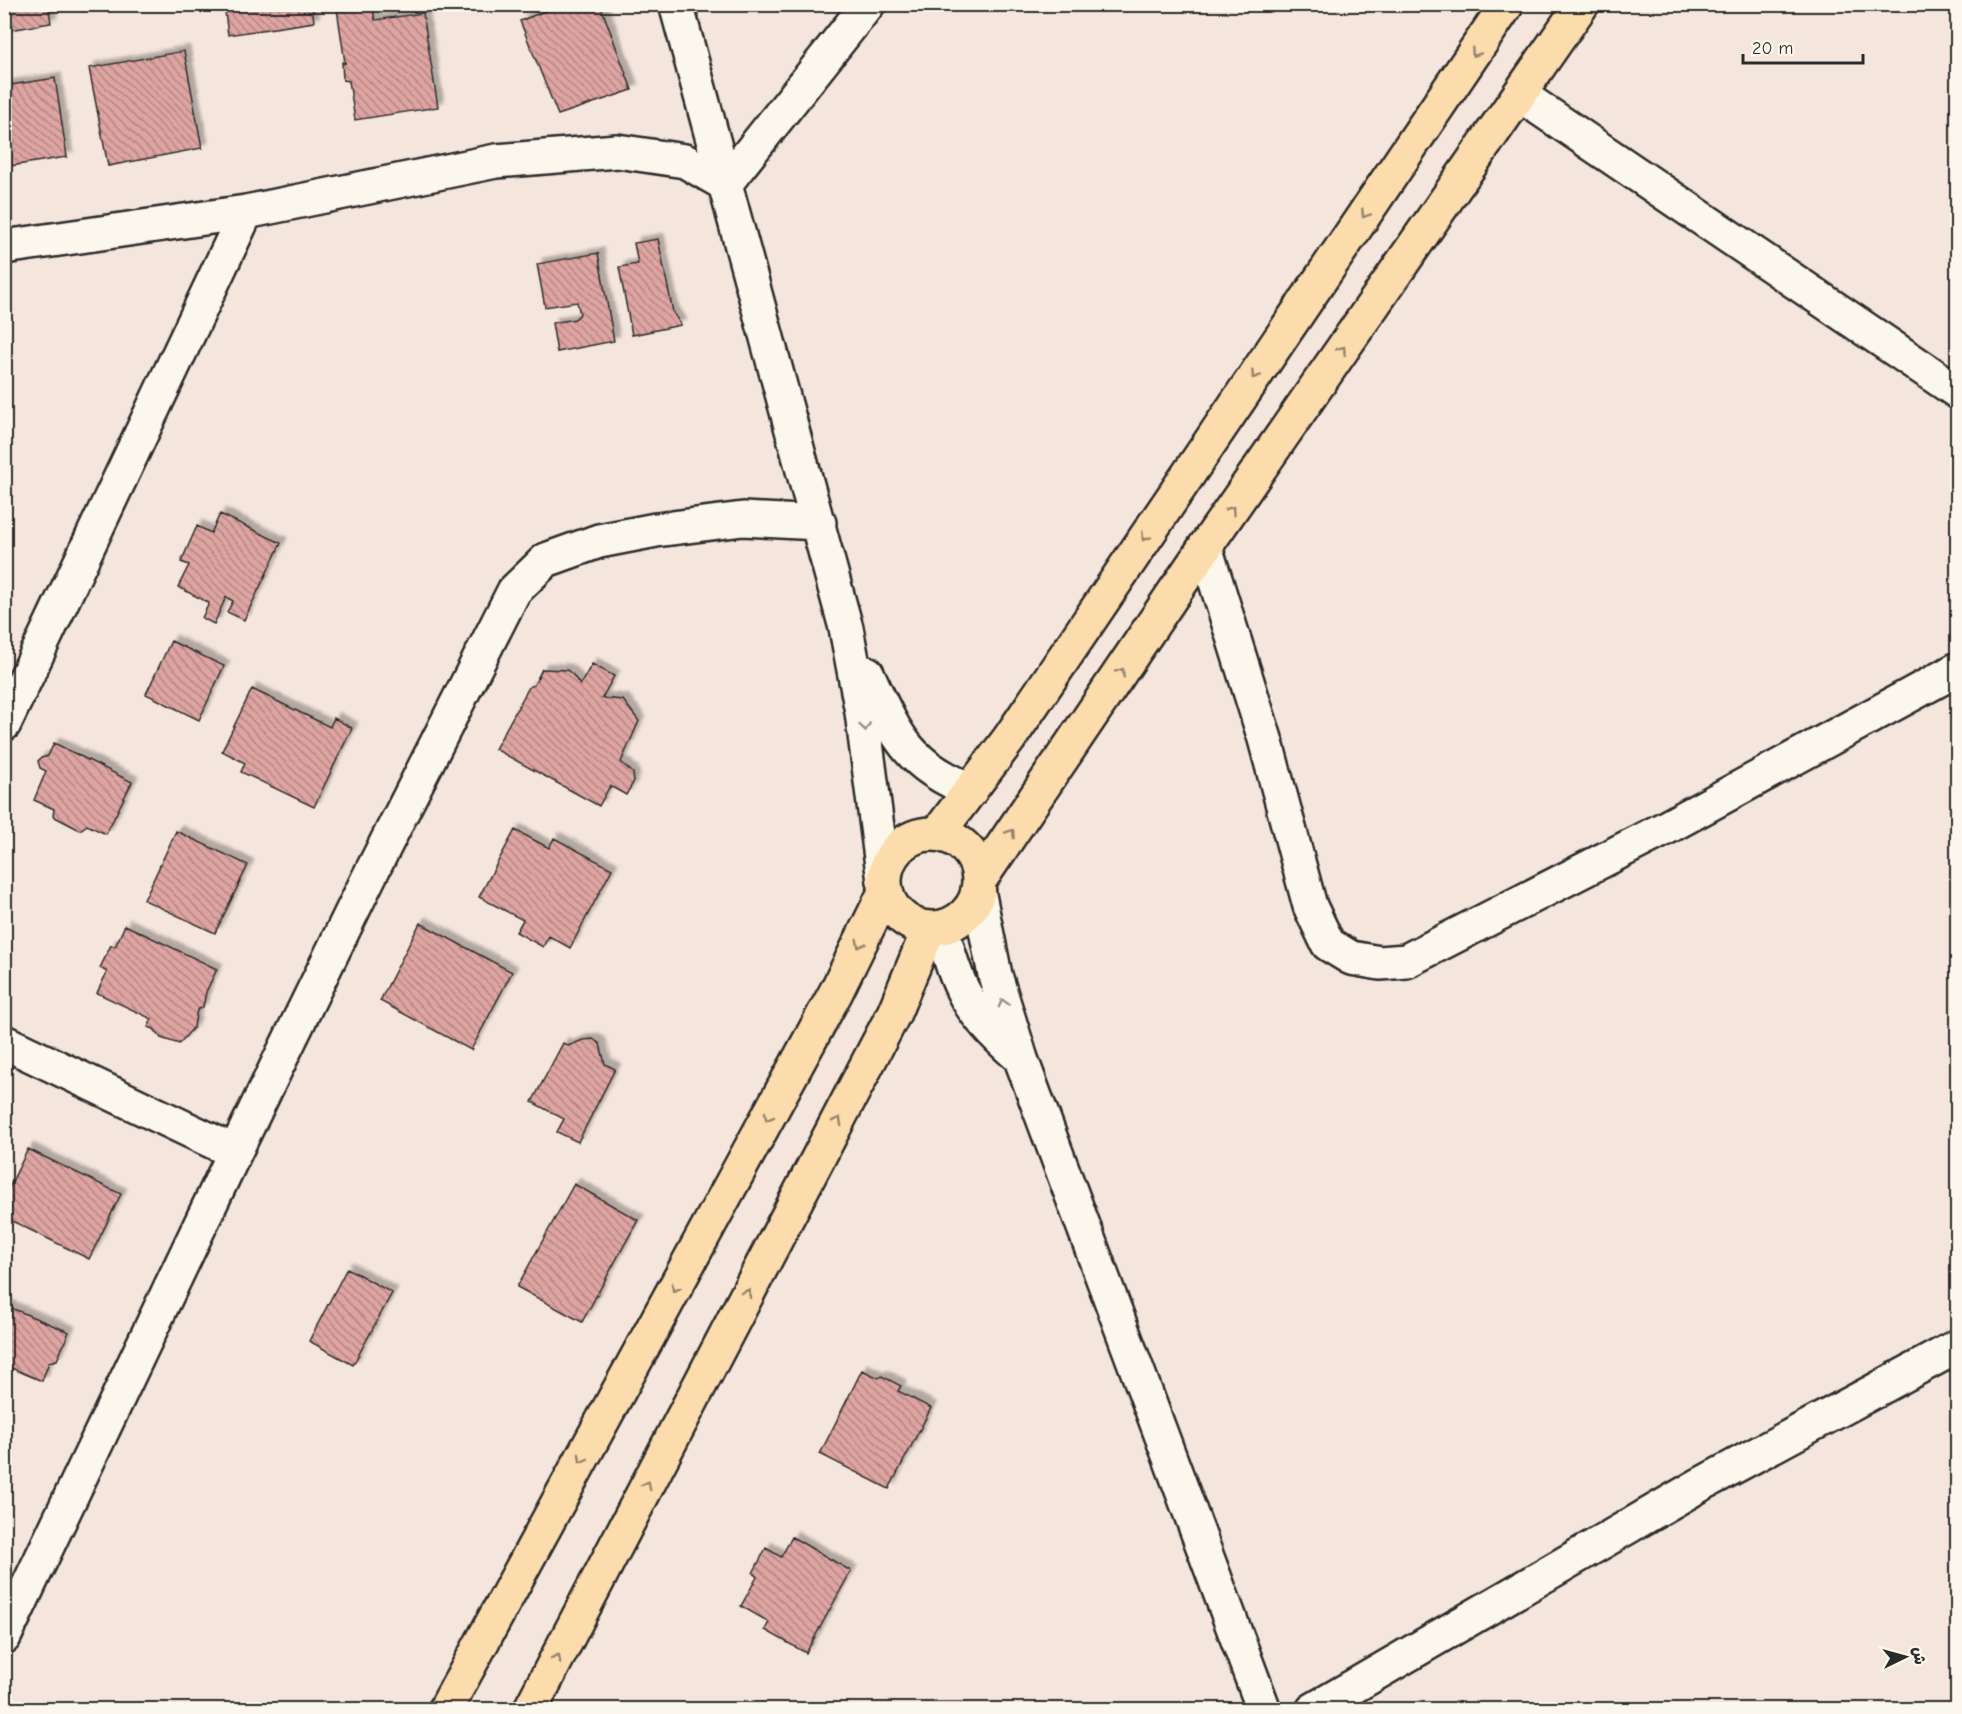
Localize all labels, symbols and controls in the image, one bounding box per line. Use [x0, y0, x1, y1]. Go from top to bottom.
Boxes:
scale bar [1743, 27, 1863, 65]
text: 20 m [1752, 38, 1793, 59]
one-way arrow [1470, 47, 1482, 57]
one-way arrow [1361, 207, 1372, 218]
one-way arrow [1335, 346, 1346, 357]
one-way arrow [1251, 369, 1262, 380]
one-way arrow [1224, 506, 1235, 517]
one-way arrow [1142, 530, 1153, 541]
one-way arrow [1114, 667, 1125, 678]
one-way arrow [858, 723, 870, 732]
one-way arrow [1004, 829, 1016, 839]
one-way arrow [855, 938, 867, 949]
one-way arrow [997, 998, 1010, 1008]
one-way arrow [764, 1110, 775, 1121]
one-way arrow [831, 1116, 842, 1127]
one-way arrow [671, 1282, 682, 1292]
one-way arrow [740, 1289, 752, 1300]
one-way arrow [578, 1453, 589, 1463]
one-way arrow [640, 1481, 651, 1491]
north arrow [1875, 1627, 1935, 1687]
text: ش [1909, 1646, 1929, 1665]
one-way arrow [550, 1653, 561, 1664]

